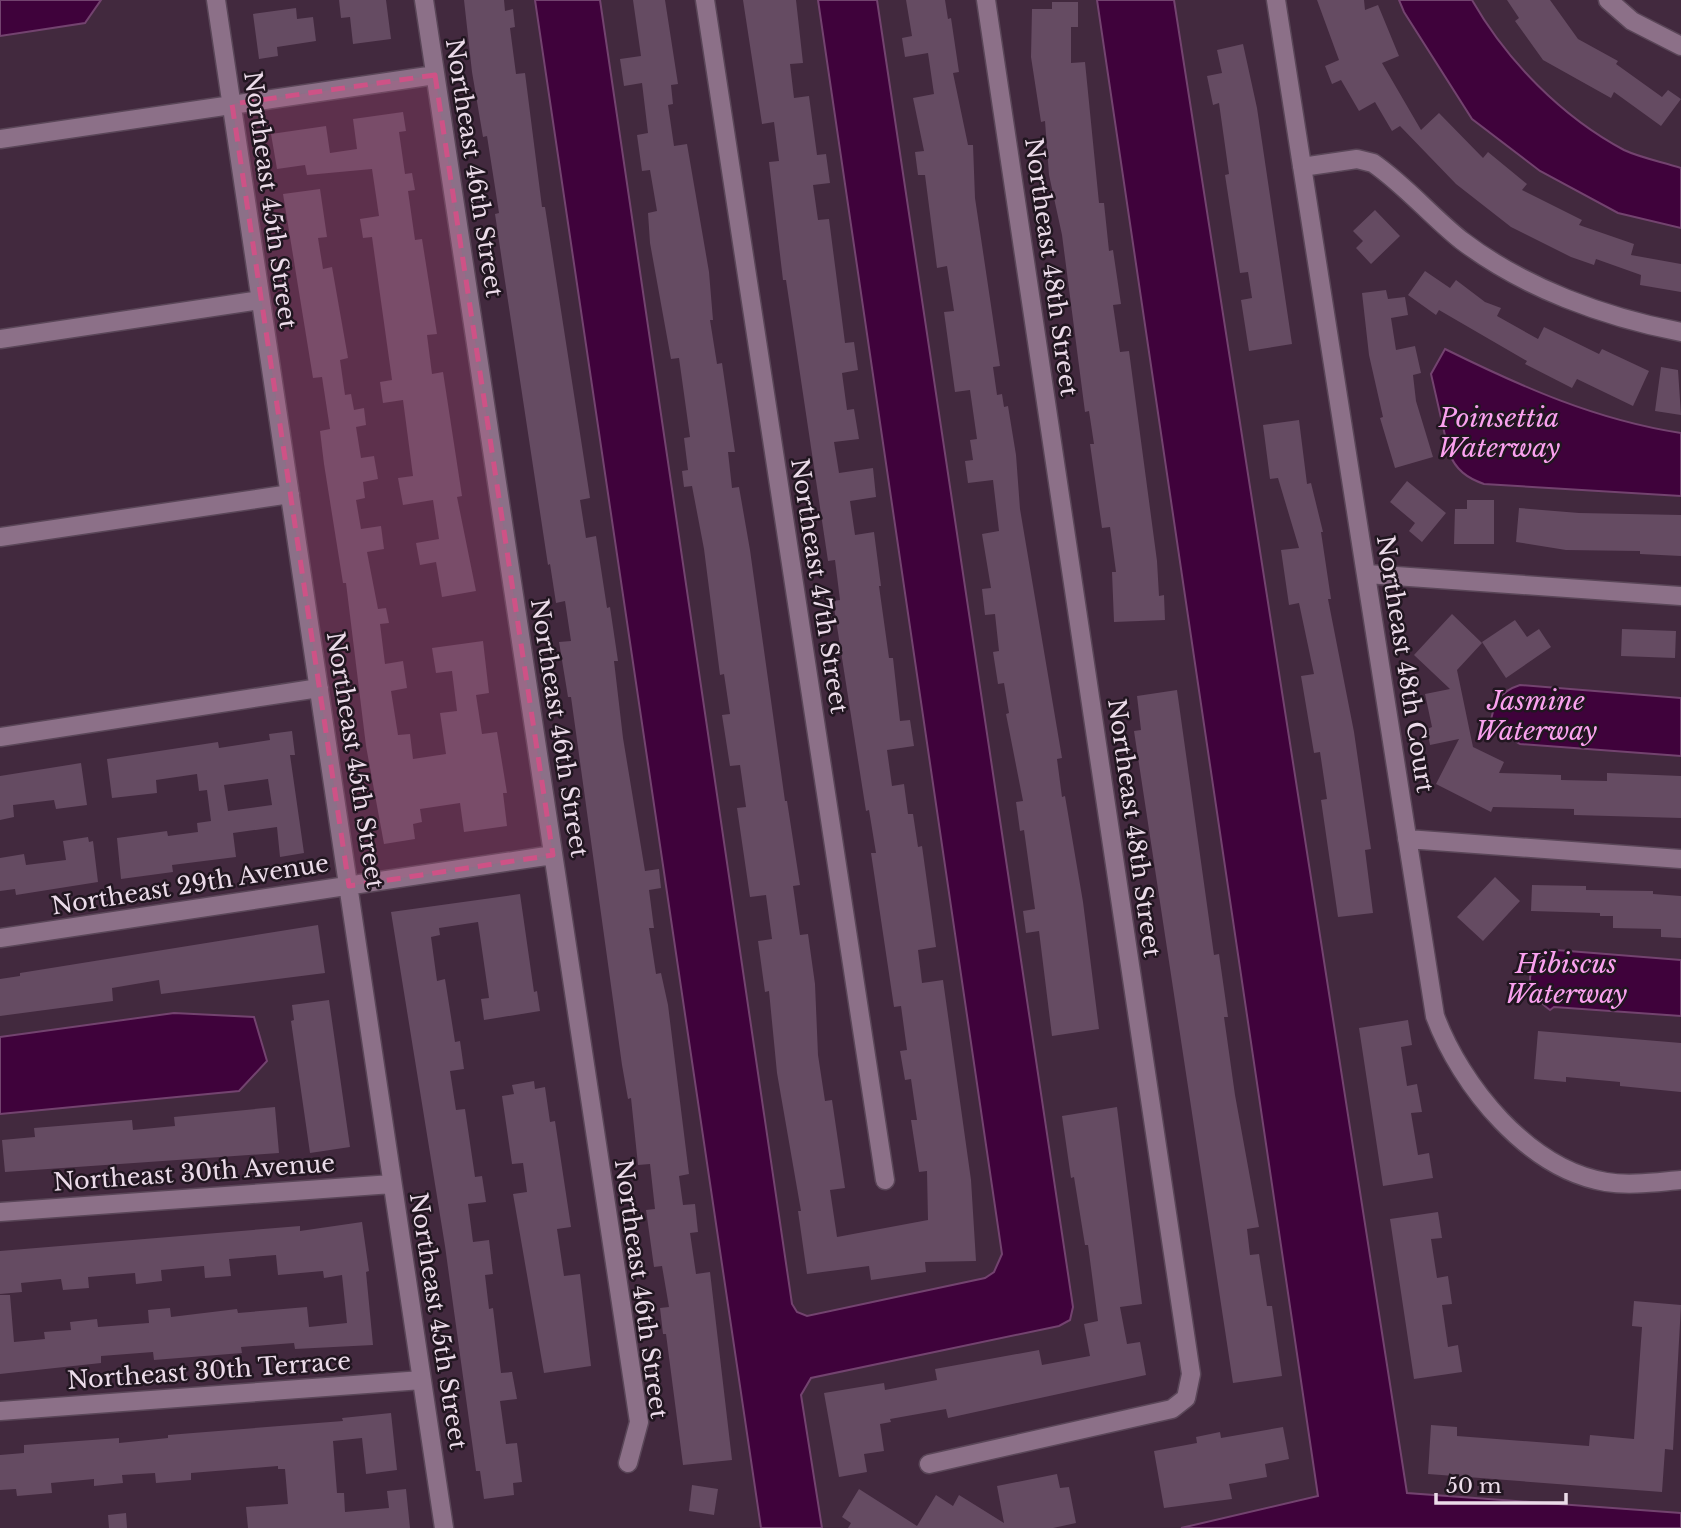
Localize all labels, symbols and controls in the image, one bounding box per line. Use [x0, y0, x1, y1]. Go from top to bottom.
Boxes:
street label: Northeast 46th Street [440, 36, 509, 299]
street label: Northeast 45th Street [238, 69, 303, 331]
street label: Northeast 48th Street [1019, 136, 1084, 398]
water label: Poinsettia Waterway [1438, 402, 1561, 464]
street label: Northeast 47th Street [785, 456, 854, 716]
street label: Northeast 48th Court [1371, 533, 1440, 795]
street label: Northeast 46th Street [525, 596, 594, 859]
street label: Northeast 45th Street [321, 629, 390, 891]
water label: Jasmine Waterway [1475, 685, 1598, 747]
street label: Northeast 48th Street [1102, 697, 1167, 959]
street label: Northeast 29th Avenue [49, 848, 331, 921]
water label: Hibiscus Waterway [1505, 948, 1628, 1010]
street label: Northeast 30th Avenue [52, 1148, 336, 1197]
street label: Northeast 46th Street [609, 1157, 674, 1421]
street label: Northeast 45th Street [404, 1190, 473, 1452]
street label: Northeast 30th Terrace [66, 1346, 352, 1395]
scale bar [1436, 1462, 1566, 1506]
text: 50 m [1446, 1473, 1502, 1499]

